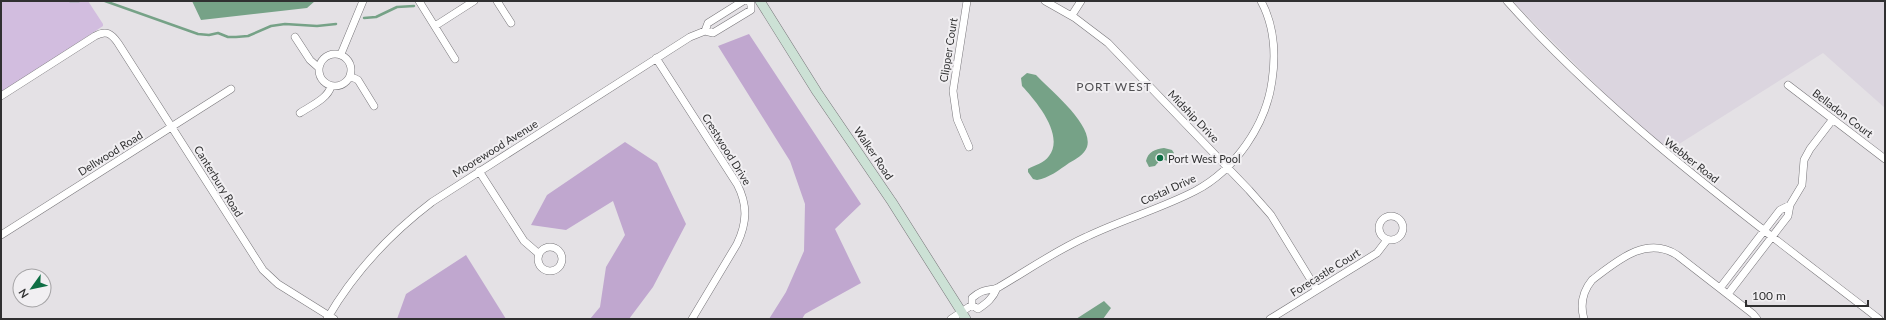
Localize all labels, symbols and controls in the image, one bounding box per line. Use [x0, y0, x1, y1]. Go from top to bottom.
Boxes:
street label: Clipper Court [937, 17, 960, 83]
district label: PORT WEST [1076, 79, 1152, 94]
street label: Belladon Court [1810, 86, 1876, 140]
street label: Midship Drive [1166, 87, 1222, 145]
street label: Crestwood Drive [700, 111, 754, 187]
street label: Moorewood Avenue [450, 116, 540, 180]
street label: Walker Road [852, 124, 896, 182]
street label: Dellwood Road [75, 128, 145, 178]
street label: Webber Road [1662, 135, 1722, 185]
street label: Canterbury Road [192, 143, 246, 219]
place label: Port West Pool [1168, 152, 1241, 165]
marker: Port West Pool [1155, 153, 1165, 163]
street label: Costal Drive [1138, 171, 1198, 207]
street label: Forecastle Court [1288, 245, 1362, 299]
north arrow [12, 268, 52, 308]
scale bar [1746, 282, 1868, 308]
text: N [15, 287, 31, 301]
text: 100 m [1752, 288, 1786, 303]

